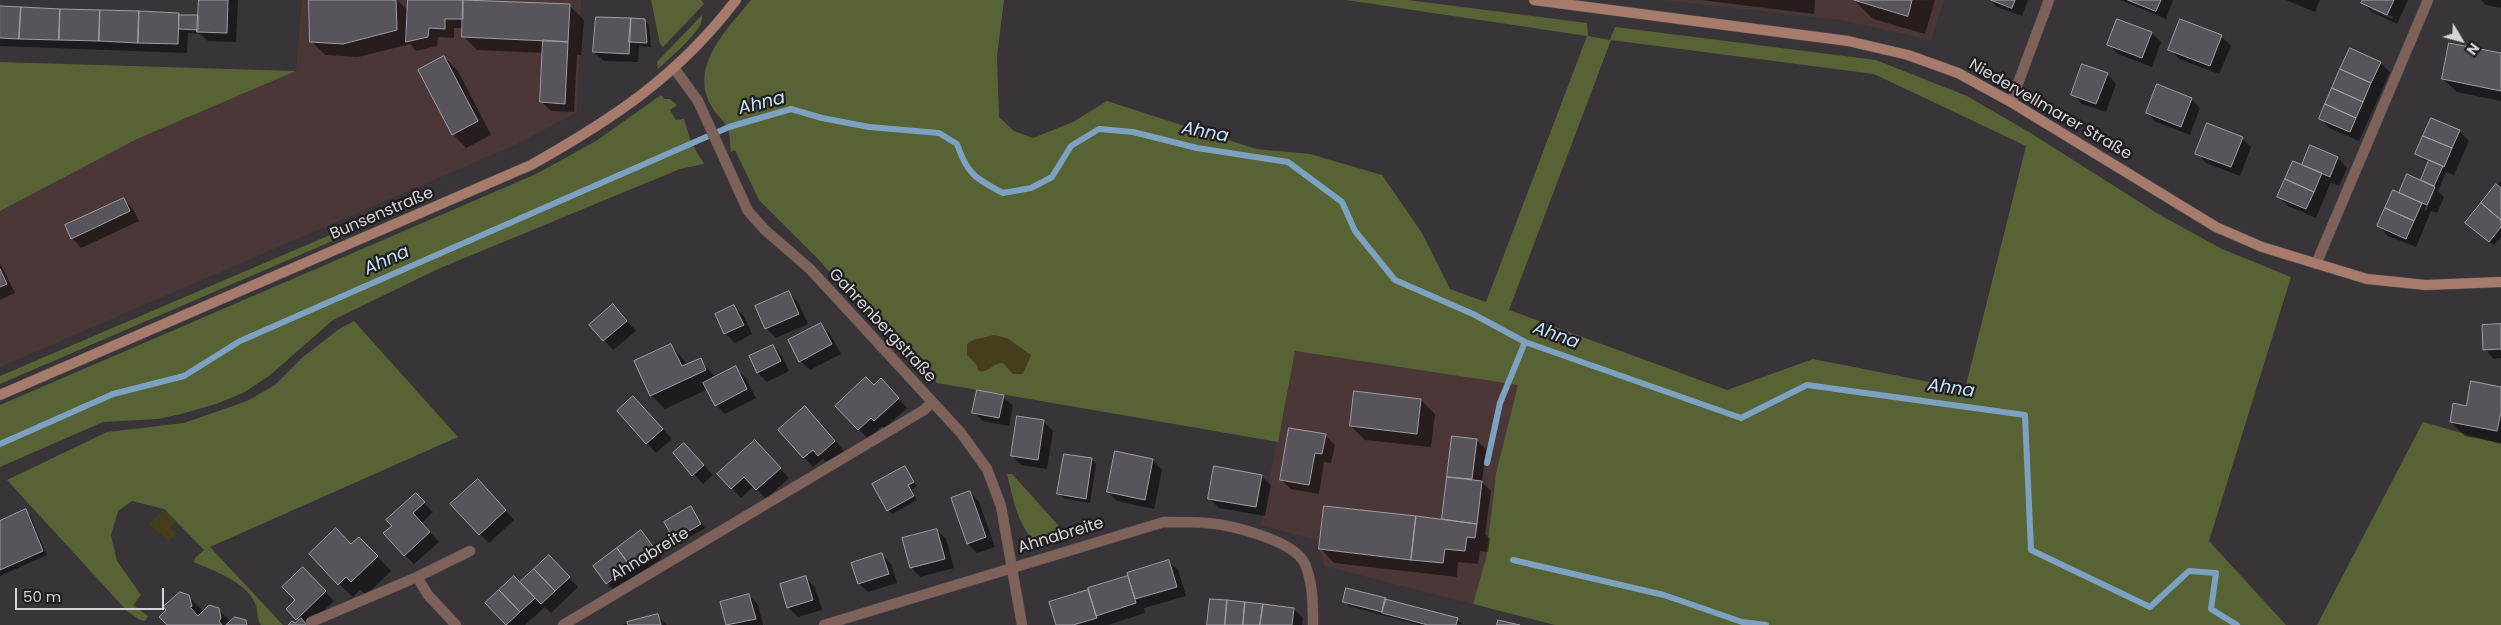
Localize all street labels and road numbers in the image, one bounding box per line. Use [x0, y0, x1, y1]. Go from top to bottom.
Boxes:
street label: Niedervellmarer Straße [1965, 55, 2135, 165]
street label: Bunsenstraße [327, 184, 437, 244]
street label: Gahrenbergstraße [824, 265, 940, 387]
street label: Ahnabreite [1016, 514, 1106, 558]
street label: Ahnabreite [607, 524, 693, 586]

